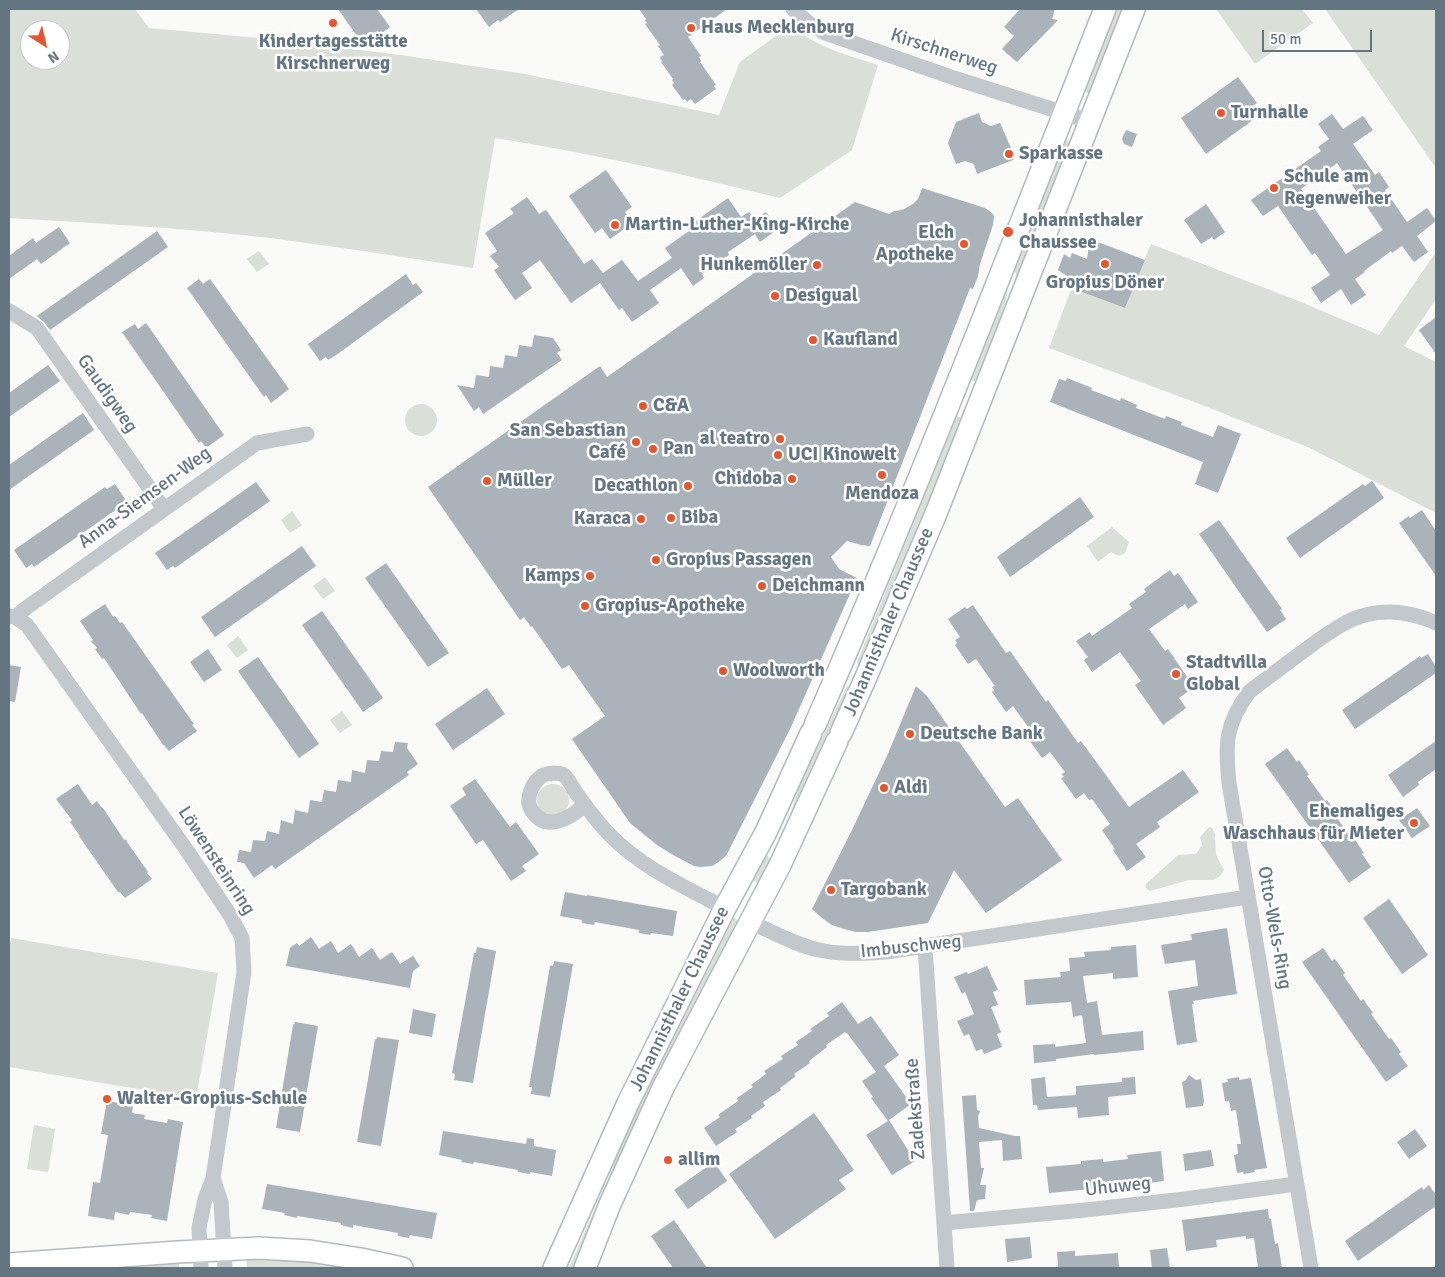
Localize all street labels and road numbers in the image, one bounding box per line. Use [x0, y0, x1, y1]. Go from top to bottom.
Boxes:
street label: Kirschnerweg [888, 24, 1000, 80]
street label: Gaudigweg [72, 350, 142, 438]
street label: Anna-Siemsen-Weg [74, 442, 216, 554]
street label: Johannisthaler Chaussee [839, 524, 939, 720]
street label: Löwensteinring [172, 802, 260, 920]
street label: Otto-Wels-Ring [1252, 865, 1296, 991]
street label: Johannisthaler Chaussee [625, 903, 735, 1095]
street label: Imbuschweg [859, 930, 963, 964]
street label: Zadekstraße [901, 1057, 931, 1161]
street label: Uhuweg [1084, 1172, 1152, 1202]

